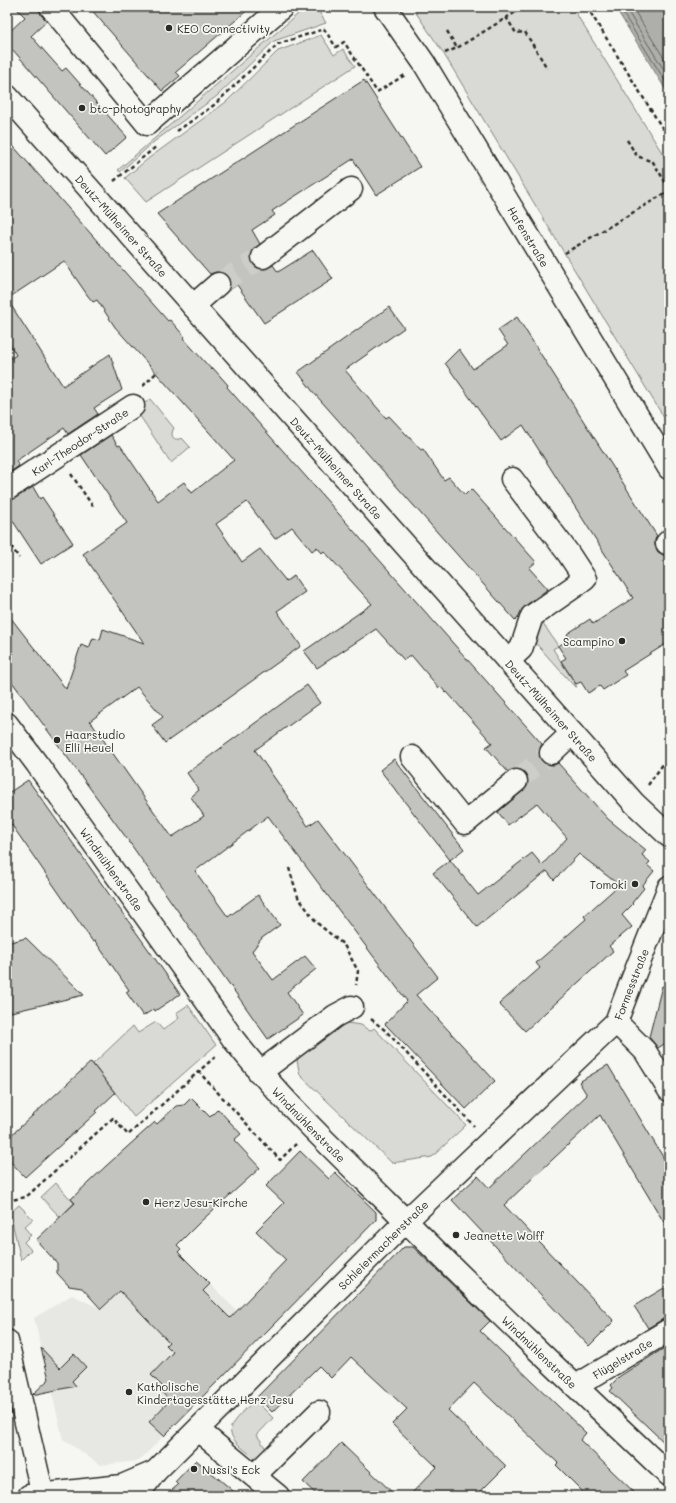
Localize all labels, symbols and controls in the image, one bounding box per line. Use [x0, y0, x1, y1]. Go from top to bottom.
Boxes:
place label: KEO Connectivity [177, 21, 270, 36]
marker: KEO Connectivity [164, 23, 174, 33]
place label: btc-photography [90, 101, 182, 116]
marker: btc-photography [77, 103, 87, 113]
street label: Deutz-Mülheimer Straße [72, 171, 171, 280]
street label: Hafenstraße [505, 203, 553, 270]
street label: Karl-Theodor-Straße [28, 404, 131, 479]
street label: Deutz-Mülheimer Straße [287, 414, 386, 522]
place label: Scampino [563, 634, 614, 649]
marker: Scampino [617, 636, 627, 646]
street label: Deutz-Mülheimer Straße [502, 656, 601, 765]
place label: Haarstudio Elli Heuel [65, 727, 126, 755]
marker: Haarstudio Elli Heuel [52, 735, 62, 745]
street label: Windmühlenstraße [77, 824, 147, 914]
place label: Tomoki [590, 877, 627, 892]
marker: Tomoki [630, 879, 640, 889]
street label: Formesstraße [610, 946, 652, 1022]
street label: Windmühlenstraße [269, 1083, 349, 1165]
place label: Herz Jesu-Kirche [154, 1195, 248, 1210]
street label: Schleiermacherstraße [335, 1196, 431, 1292]
marker: Herz Jesu-Kirche [141, 1197, 151, 1207]
place label: Jeanette Wolff [464, 1228, 545, 1243]
marker: Jeanette Wolff [451, 1230, 461, 1240]
street label: Windmühlenstraße [499, 1312, 581, 1392]
street label: Flügelstraße [590, 1334, 655, 1382]
place label: Katholische Kindertagesstätte Herz Jesu [137, 1379, 294, 1407]
marker: Katholische Kindertagesstätte Herz Jesu [124, 1387, 134, 1397]
place label: Nussi's Eck [202, 1462, 260, 1477]
marker: Nussi's Eck [189, 1464, 199, 1474]

